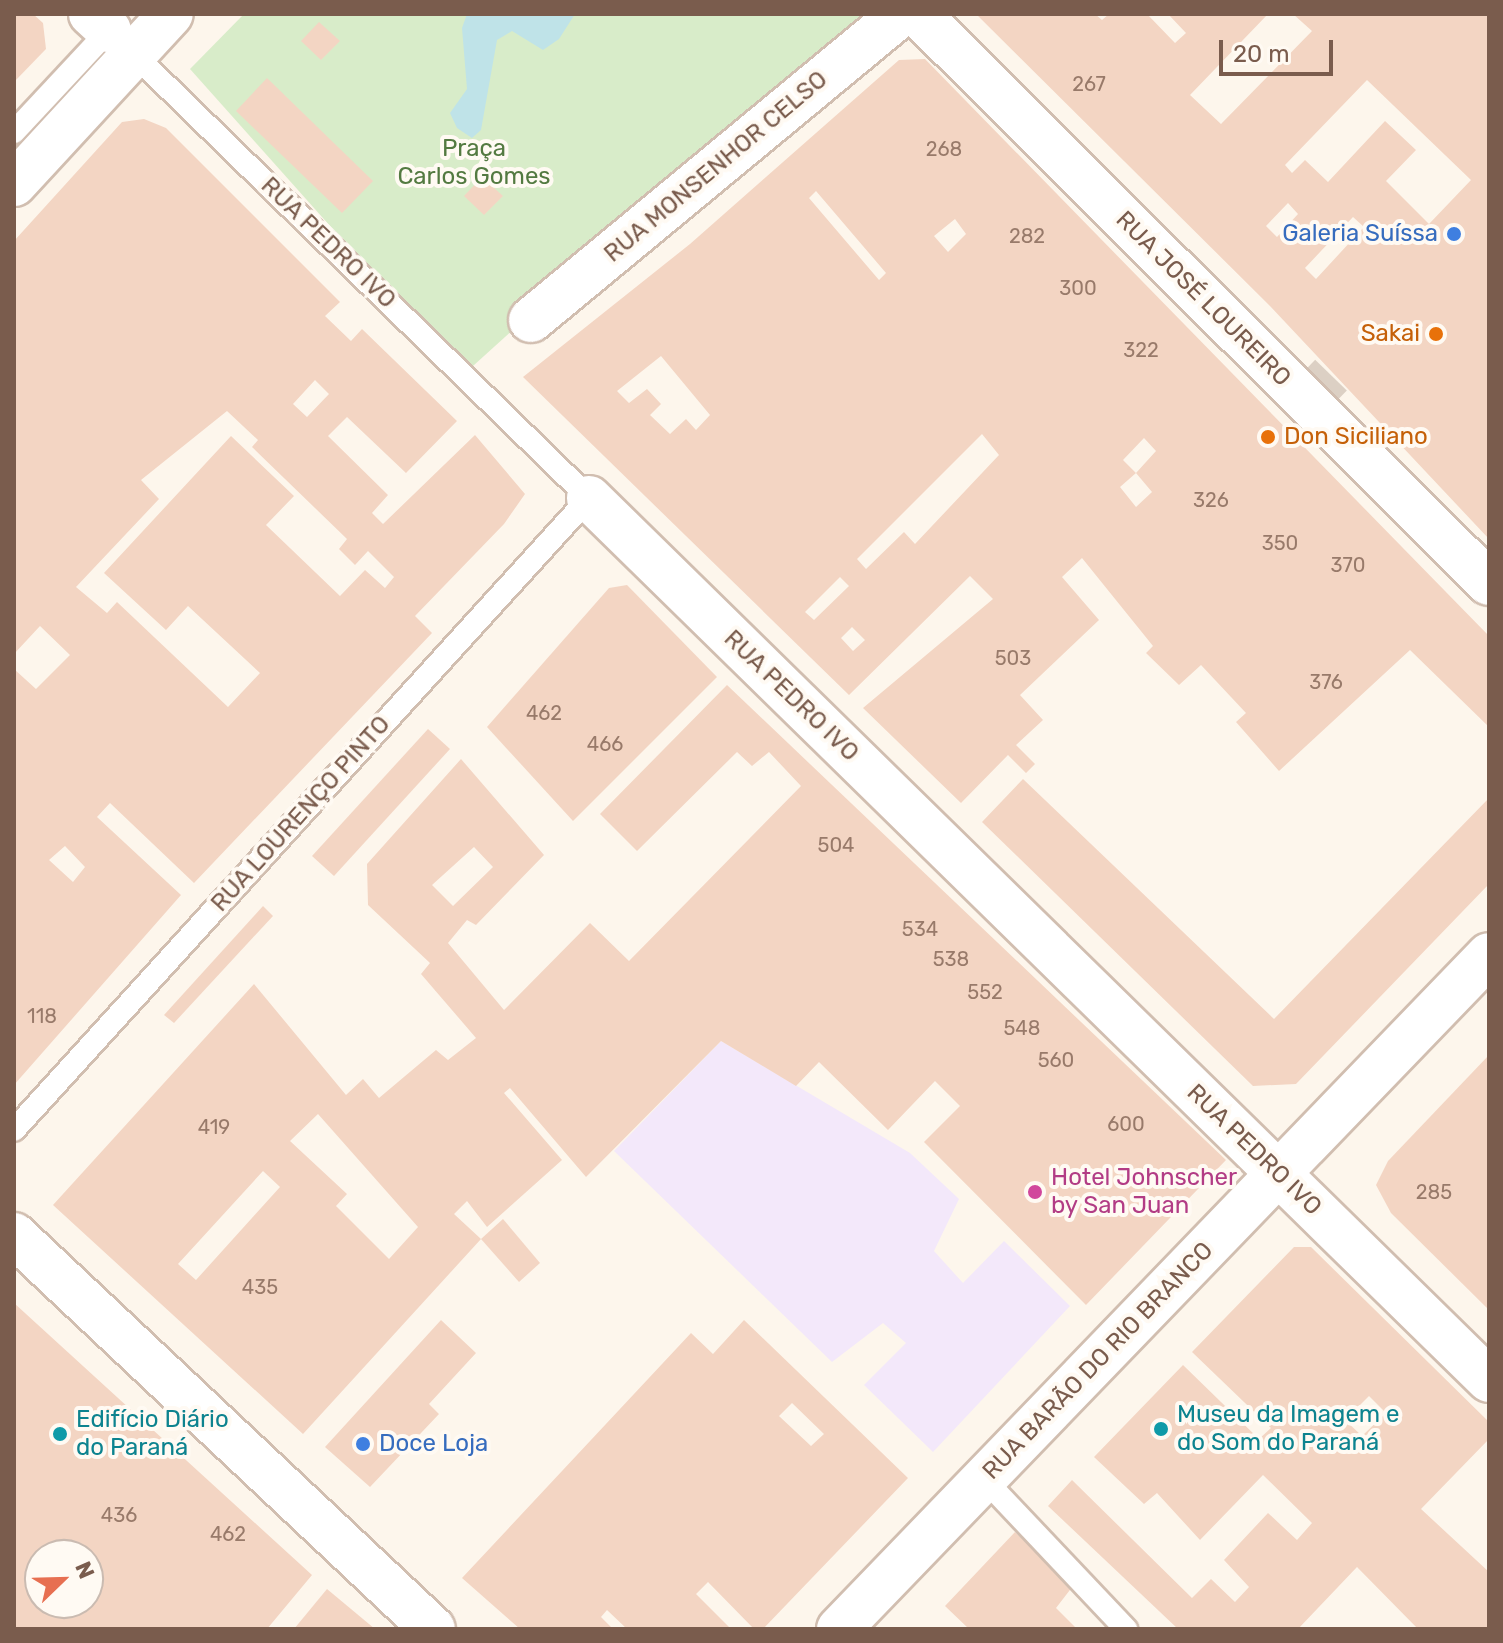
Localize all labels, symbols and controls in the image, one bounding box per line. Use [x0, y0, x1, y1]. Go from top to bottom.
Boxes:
scale bar [1223, 24, 1337, 74]
text: 20 m [1233, 40, 1290, 68]
street label: RUA MONSENHOR CELSO [599, 65, 833, 269]
house number: 267 [1072, 72, 1106, 96]
park label: Praça Carlos Gomes [397, 135, 551, 191]
house number: 268 [926, 137, 962, 161]
street label: RUA PEDRO IVO [254, 171, 402, 315]
street label: RUA JOSÉ LOUREIRO [1109, 205, 1297, 393]
place label: Galeria Suíssa [1282, 220, 1438, 248]
house number: 282 [1009, 224, 1045, 248]
marker: Galeria Suíssa [1445, 225, 1463, 243]
house number: 300 [1059, 276, 1097, 300]
place label: Sakai [1361, 320, 1420, 348]
marker: Sakai [1427, 325, 1445, 343]
house number: 322 [1123, 338, 1159, 362]
place label: Don Siciliano [1284, 423, 1428, 451]
marker: Don Siciliano [1259, 428, 1277, 446]
house number: 326 [1193, 488, 1229, 512]
house number: 350 [1262, 531, 1298, 555]
house number: 370 [1331, 553, 1365, 577]
street label: RUA PEDRO IVO [717, 624, 865, 768]
house number: 503 [995, 646, 1031, 670]
house number: 376 [1309, 670, 1343, 694]
house number: 462 [526, 701, 562, 725]
street label: RUA LOURENÇO PINTO [205, 710, 397, 918]
house number: 466 [587, 732, 623, 756]
house number: 504 [818, 833, 854, 857]
house number: 534 [902, 917, 938, 941]
house number: 538 [933, 947, 969, 971]
house number: 552 [967, 980, 1003, 1004]
house number: 118 [27, 1004, 57, 1028]
house number: 548 [1003, 1016, 1041, 1040]
house number: 560 [1038, 1048, 1074, 1072]
street label: RUA PEDRO IVO [1180, 1078, 1328, 1222]
house number: 600 [1107, 1112, 1145, 1136]
house number: 419 [198, 1115, 230, 1139]
place label: Hotel Johnscher by San Juan [1051, 1164, 1237, 1220]
house number: 285 [1416, 1180, 1452, 1204]
marker: Hotel Johnscher by San Juan [1026, 1183, 1044, 1201]
street label: RUA BARÃO DO RIO BRANCO [977, 1236, 1219, 1486]
house number: 435 [242, 1275, 278, 1299]
place label: Museu da Imagem e do Som do Paraná [1177, 1401, 1399, 1457]
place label: Edifício Diário do Paraná [76, 1406, 229, 1462]
marker: Museu da Imagem e do Som do Paraná [1152, 1420, 1170, 1438]
marker: Edifício Diário do Paraná [51, 1425, 69, 1443]
place label: Doce Loja [379, 1430, 488, 1458]
marker: Doce Loja [354, 1435, 372, 1453]
house number: 436 [101, 1503, 137, 1527]
house number: 462 [210, 1522, 246, 1546]
north arrow [24, 1539, 104, 1619]
text: N [69, 1558, 100, 1583]

